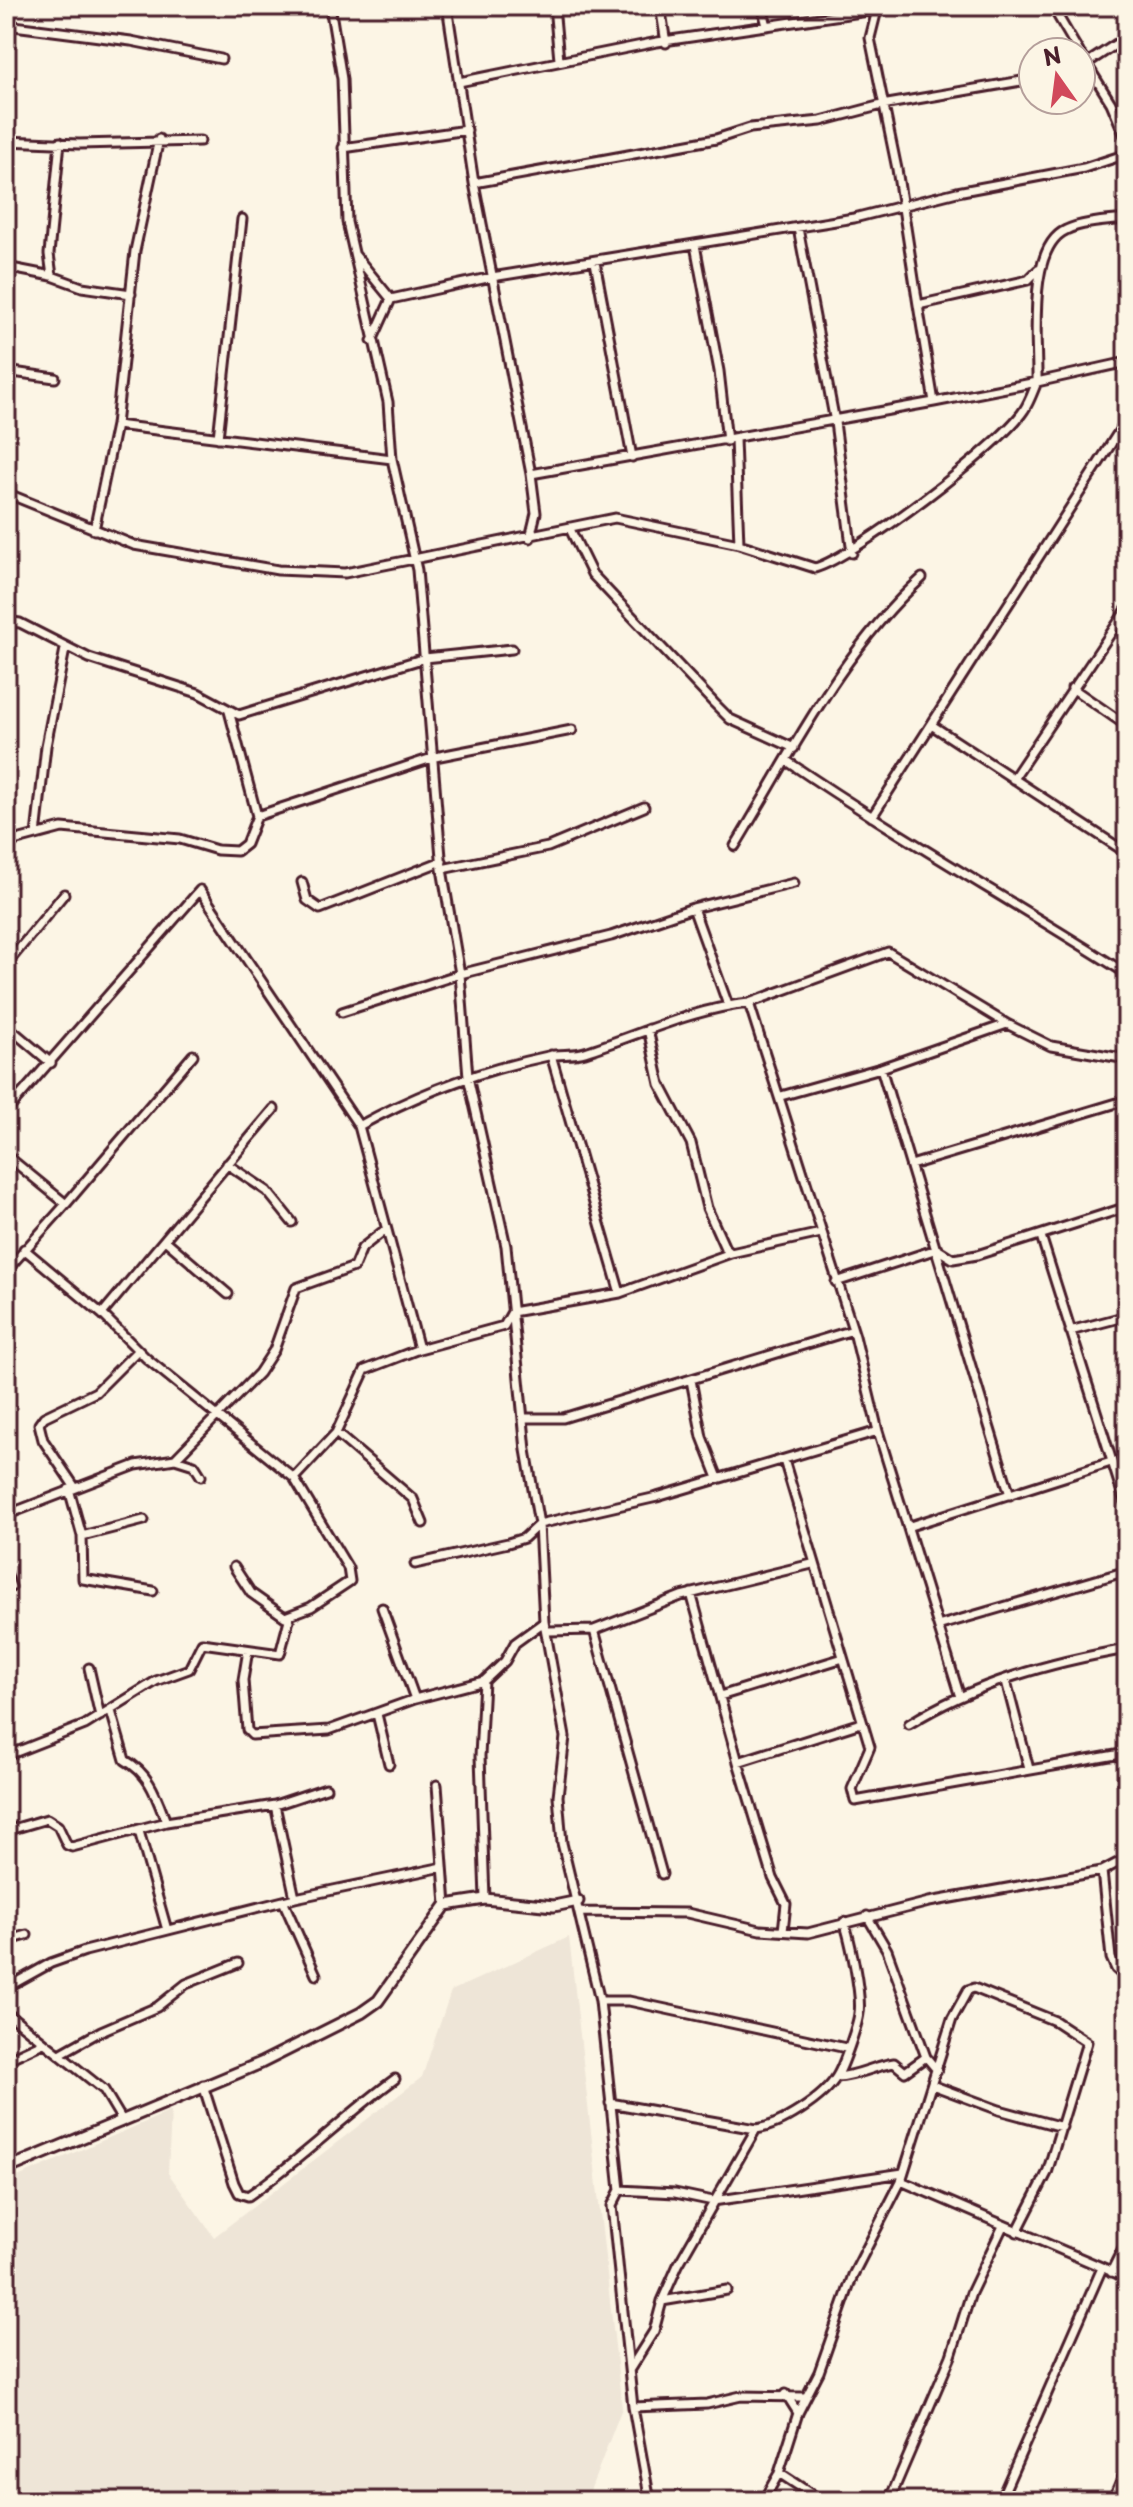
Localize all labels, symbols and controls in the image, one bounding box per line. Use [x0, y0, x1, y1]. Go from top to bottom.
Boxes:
north arrow [1017, 36, 1097, 116]
text: N [1039, 37, 1064, 73]

